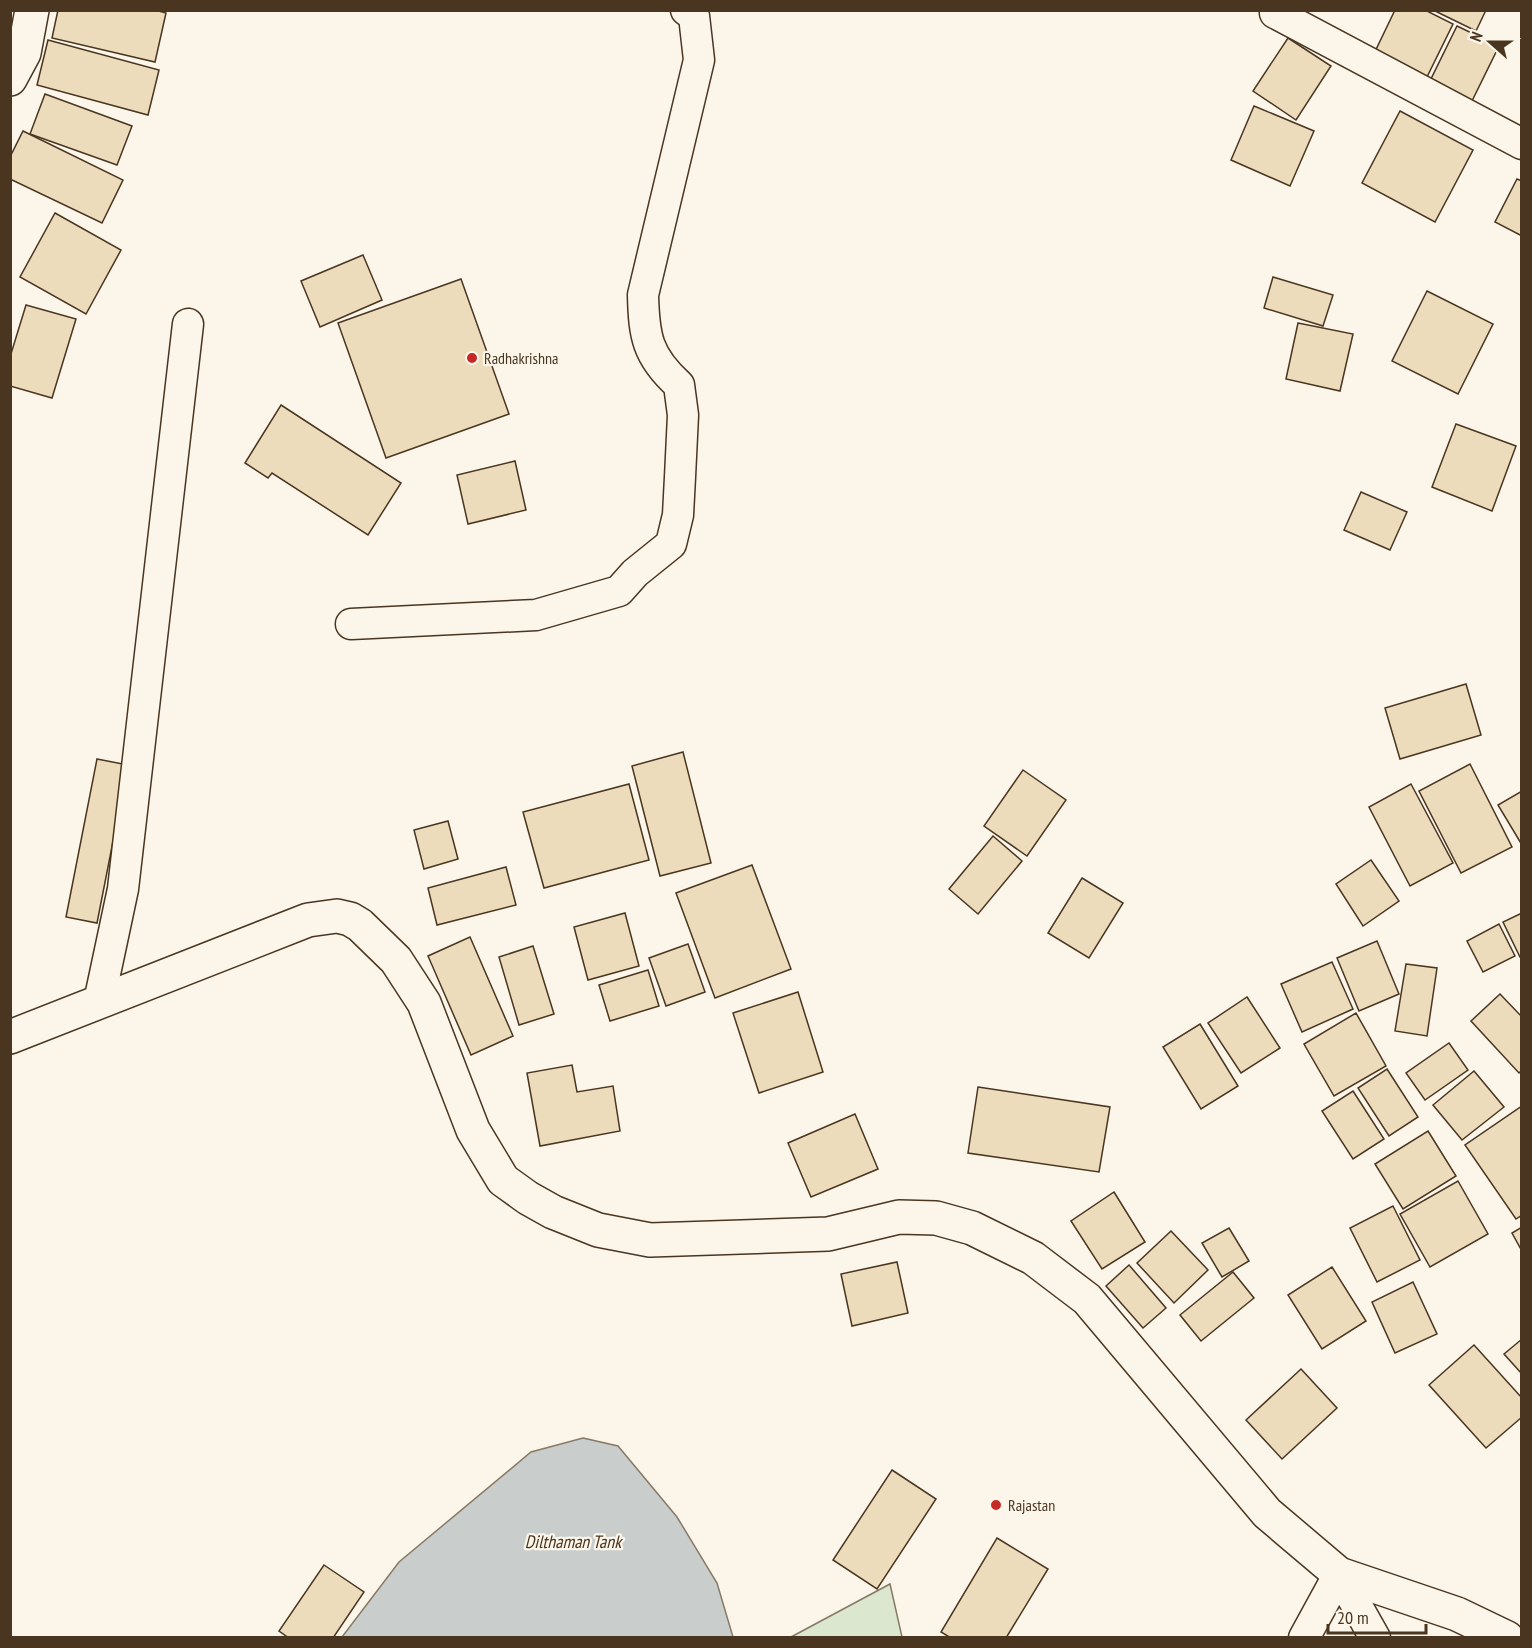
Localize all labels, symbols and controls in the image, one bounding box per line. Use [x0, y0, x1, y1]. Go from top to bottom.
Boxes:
north arrow [1460, 12, 1520, 72]
text: N [1465, 29, 1487, 44]
place label: Radhakrishna [484, 348, 558, 368]
marker: Radhakrishna [465, 351, 479, 365]
place label: Rajastan [1008, 1495, 1055, 1515]
marker: Rajastan [989, 1498, 1003, 1512]
water label: Dilthaman Tank [525, 1530, 623, 1553]
scale bar [1328, 1597, 1426, 1635]
text: 20 m [1337, 1606, 1369, 1629]

